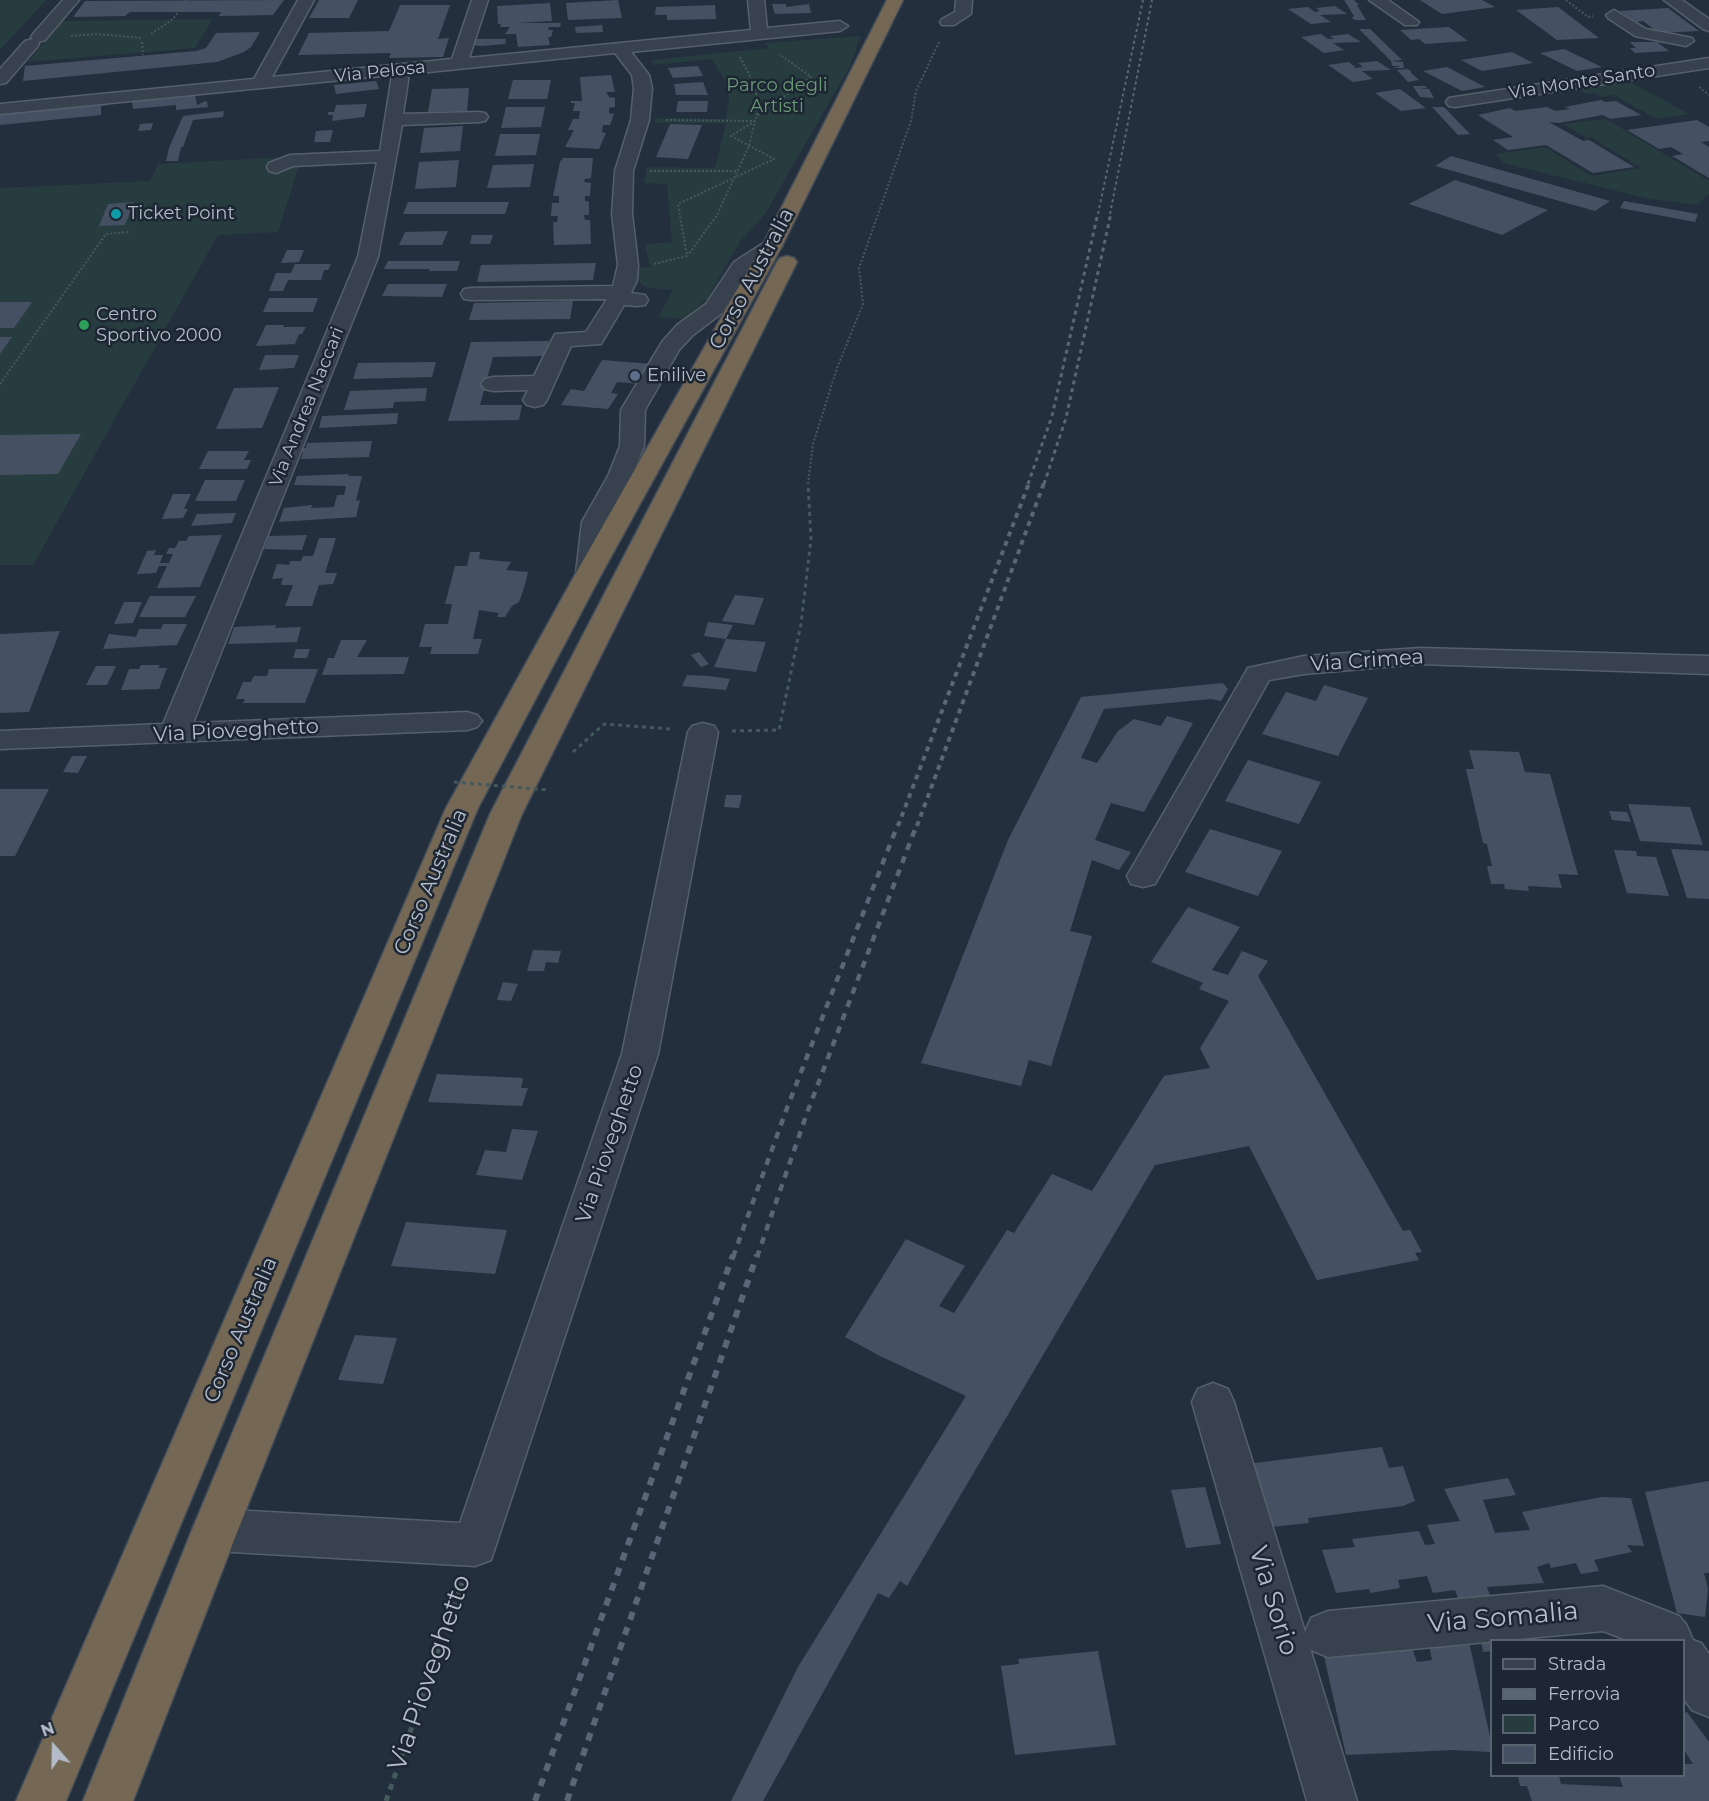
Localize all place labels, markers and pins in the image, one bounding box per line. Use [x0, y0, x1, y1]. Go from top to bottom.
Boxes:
place label: Ticket Point [128, 203, 235, 225]
marker: Ticket Point [109, 207, 123, 221]
place label: Centro Sportivo 2000 [96, 304, 222, 346]
marker: Centro Sportivo 2000 [77, 318, 91, 332]
place label: Enilive [647, 365, 706, 387]
marker: Enilive [628, 369, 642, 383]

